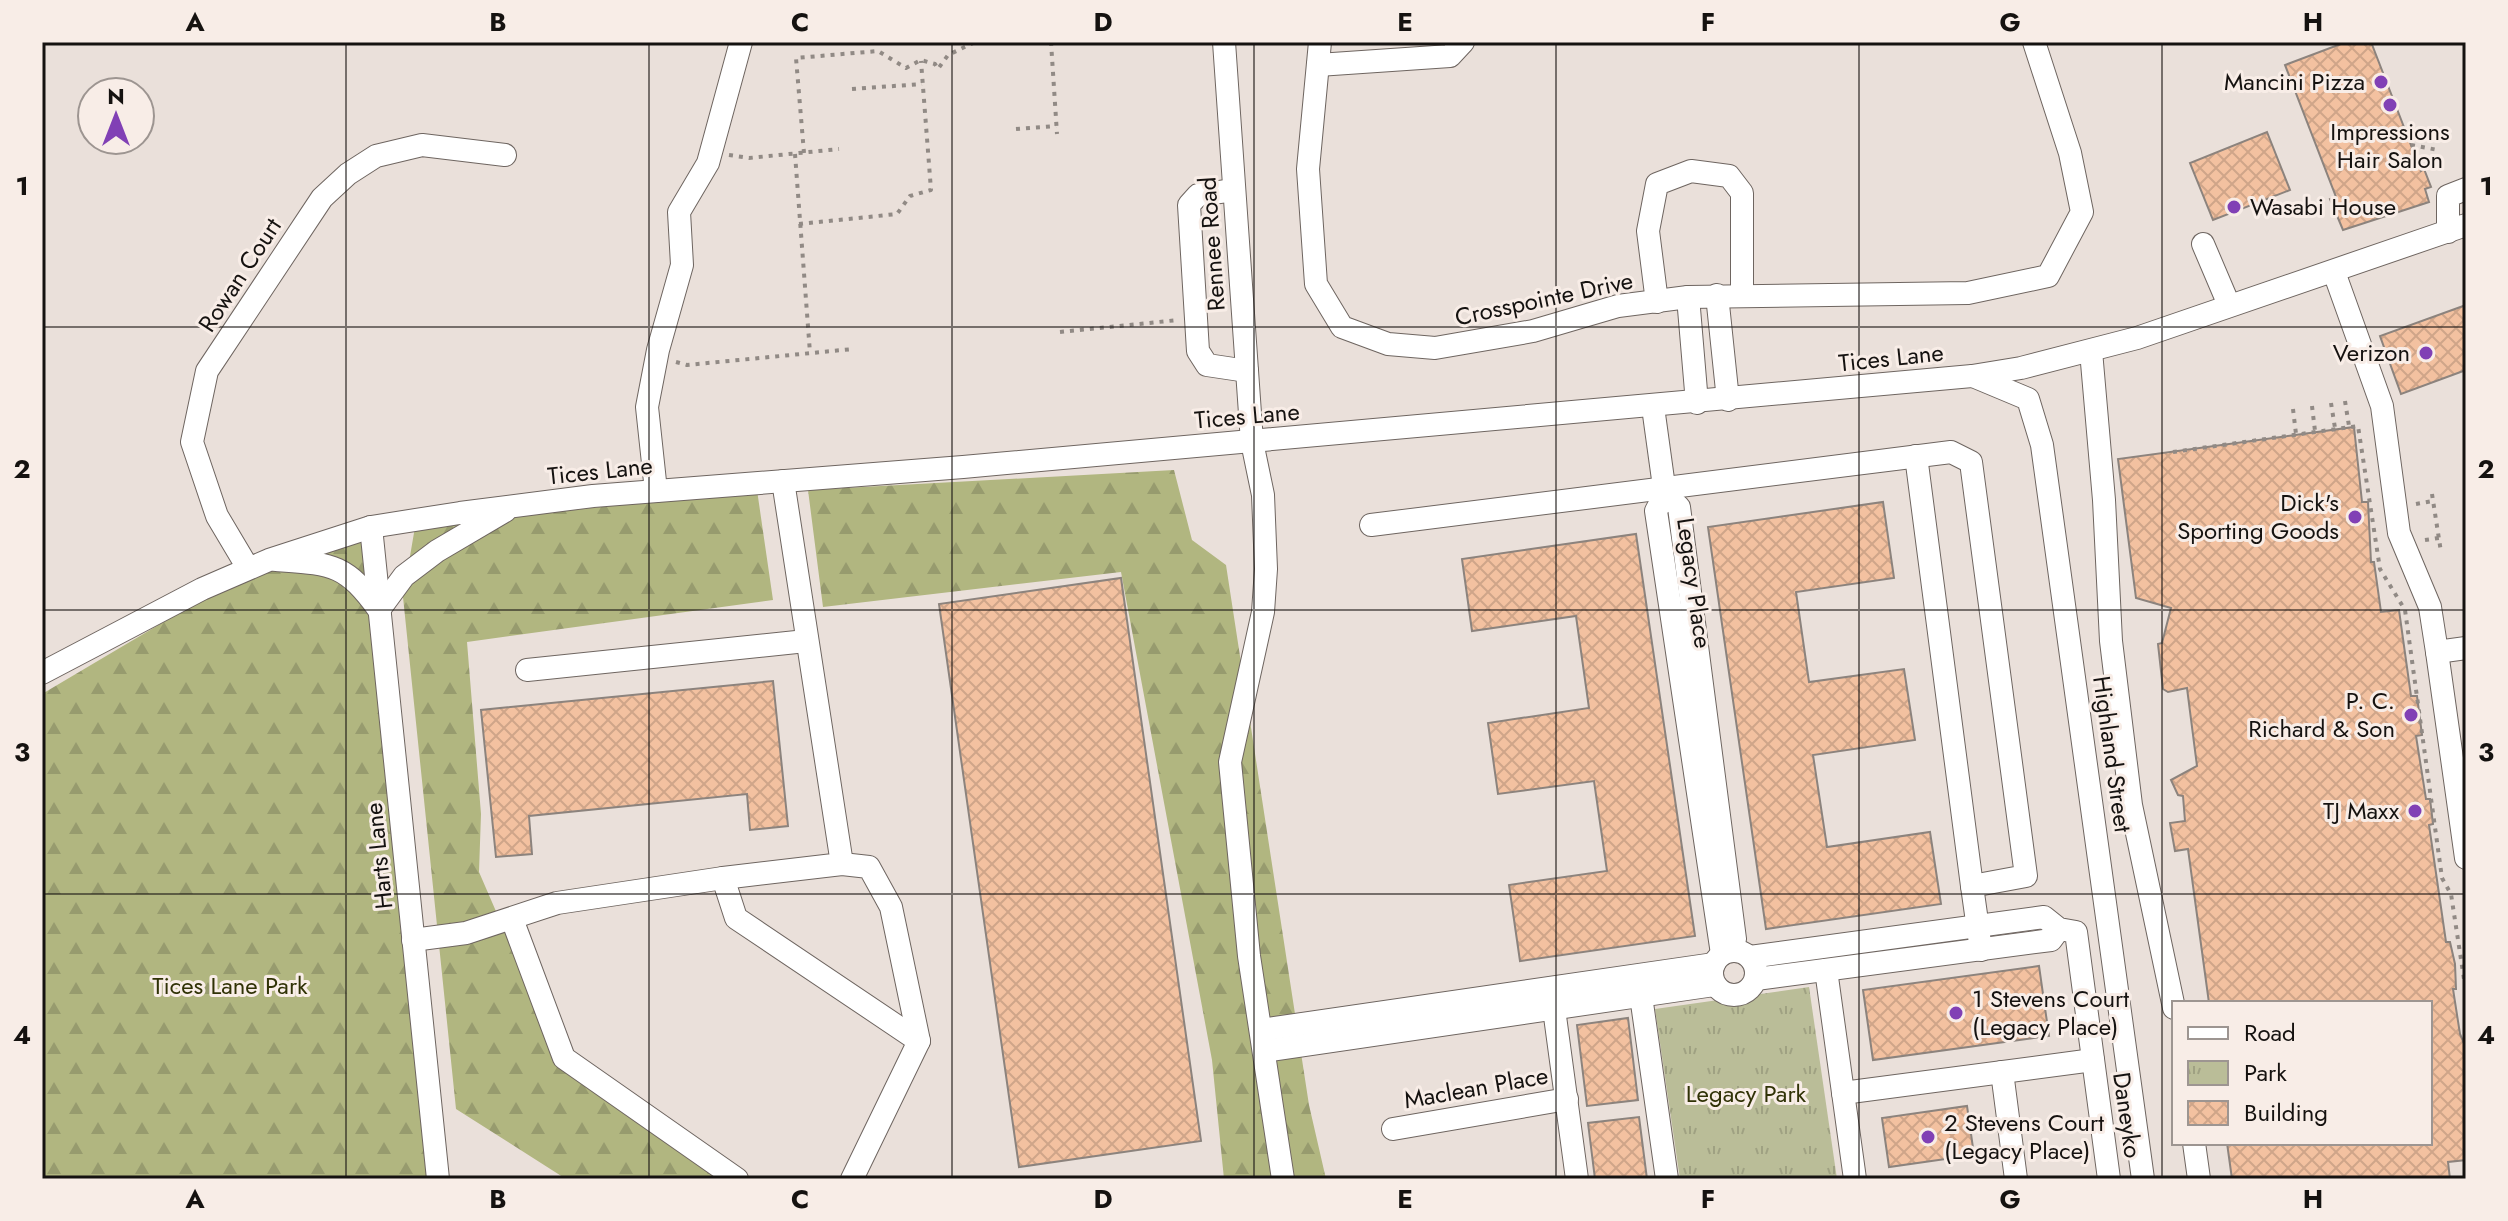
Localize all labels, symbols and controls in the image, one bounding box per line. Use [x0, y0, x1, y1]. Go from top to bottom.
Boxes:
text: A [184, 3, 205, 41]
text: B [489, 3, 507, 41]
text: C [791, 3, 809, 41]
text: D [1093, 3, 1113, 41]
text: E [1397, 3, 1413, 41]
text: F [1701, 3, 1715, 41]
text: G [1999, 3, 2021, 41]
text: H [2303, 3, 2323, 41]
place label: Mancini Pizza [2224, 64, 2365, 99]
marker: Mancini Pizza [2372, 73, 2390, 91]
north arrow [76, 76, 156, 156]
text: N [107, 80, 125, 112]
marker: Impressions Hair Salon [2381, 96, 2399, 114]
place label: Impressions Hair Salon [2330, 114, 2450, 177]
text: 1 [15, 167, 29, 205]
text: 1 [2479, 167, 2493, 205]
street label: Rennee Road [1189, 176, 1234, 312]
place label: Wasabi House [2250, 189, 2396, 224]
marker: Wasabi House [2225, 198, 2243, 216]
street label: Rowan Court [190, 210, 290, 339]
street label: Crosspointe Drive [1452, 263, 1636, 334]
street label: Tices Lane [1837, 335, 1945, 380]
place label: Verizon [2333, 335, 2410, 370]
marker: Verizon [2417, 344, 2435, 362]
street label: Tices Lane [1193, 393, 1301, 438]
street label: Tices Lane [546, 448, 654, 493]
text: 2 [13, 450, 31, 488]
text: 2 [2477, 450, 2495, 488]
place label: Dick's Sporting Goods [2177, 485, 2339, 548]
marker: Dick's Sporting Goods [2346, 508, 2364, 526]
street label: Legacy Place [1668, 515, 1721, 651]
street label: Highland Street [2084, 674, 2141, 835]
place label: P. C. Richard & Son [2248, 683, 2395, 746]
marker: P. C. Richard & Son [2402, 706, 2420, 724]
text: 3 [14, 733, 30, 771]
text: 3 [2478, 733, 2494, 771]
place label: TJ Maxx [2323, 793, 2400, 828]
street label: Harts Lane [356, 801, 401, 911]
marker: TJ Maxx [2406, 802, 2424, 820]
park label: Tices Lane Park [152, 968, 308, 1003]
place label: 1 Stevens Court (Legacy Place) [1972, 981, 2129, 1044]
legend [2172, 1001, 2432, 1145]
marker: 1 Stevens Court (Legacy Place) [1947, 1004, 1965, 1022]
text: Road [2244, 1015, 2296, 1050]
text: 4 [13, 1016, 31, 1054]
text: 4 [2477, 1016, 2495, 1054]
text: Park [2244, 1055, 2287, 1090]
street label: Maclean Place [1401, 1058, 1551, 1117]
street label: Daneyko [2104, 1070, 2151, 1160]
park label: Legacy Park [1686, 1076, 1807, 1111]
text: Building [2244, 1095, 2328, 1130]
place label: 2 Stevens Court (Legacy Place) [1944, 1105, 2104, 1168]
marker: 2 Stevens Court (Legacy Place) [1919, 1128, 1937, 1146]
text: A [184, 1180, 205, 1218]
text: B [489, 1180, 507, 1218]
text: C [791, 1180, 809, 1218]
text: D [1093, 1180, 1113, 1218]
text: E [1397, 1180, 1413, 1218]
text: F [1701, 1180, 1715, 1218]
text: G [1999, 1180, 2021, 1218]
text: H [2303, 1180, 2323, 1218]

